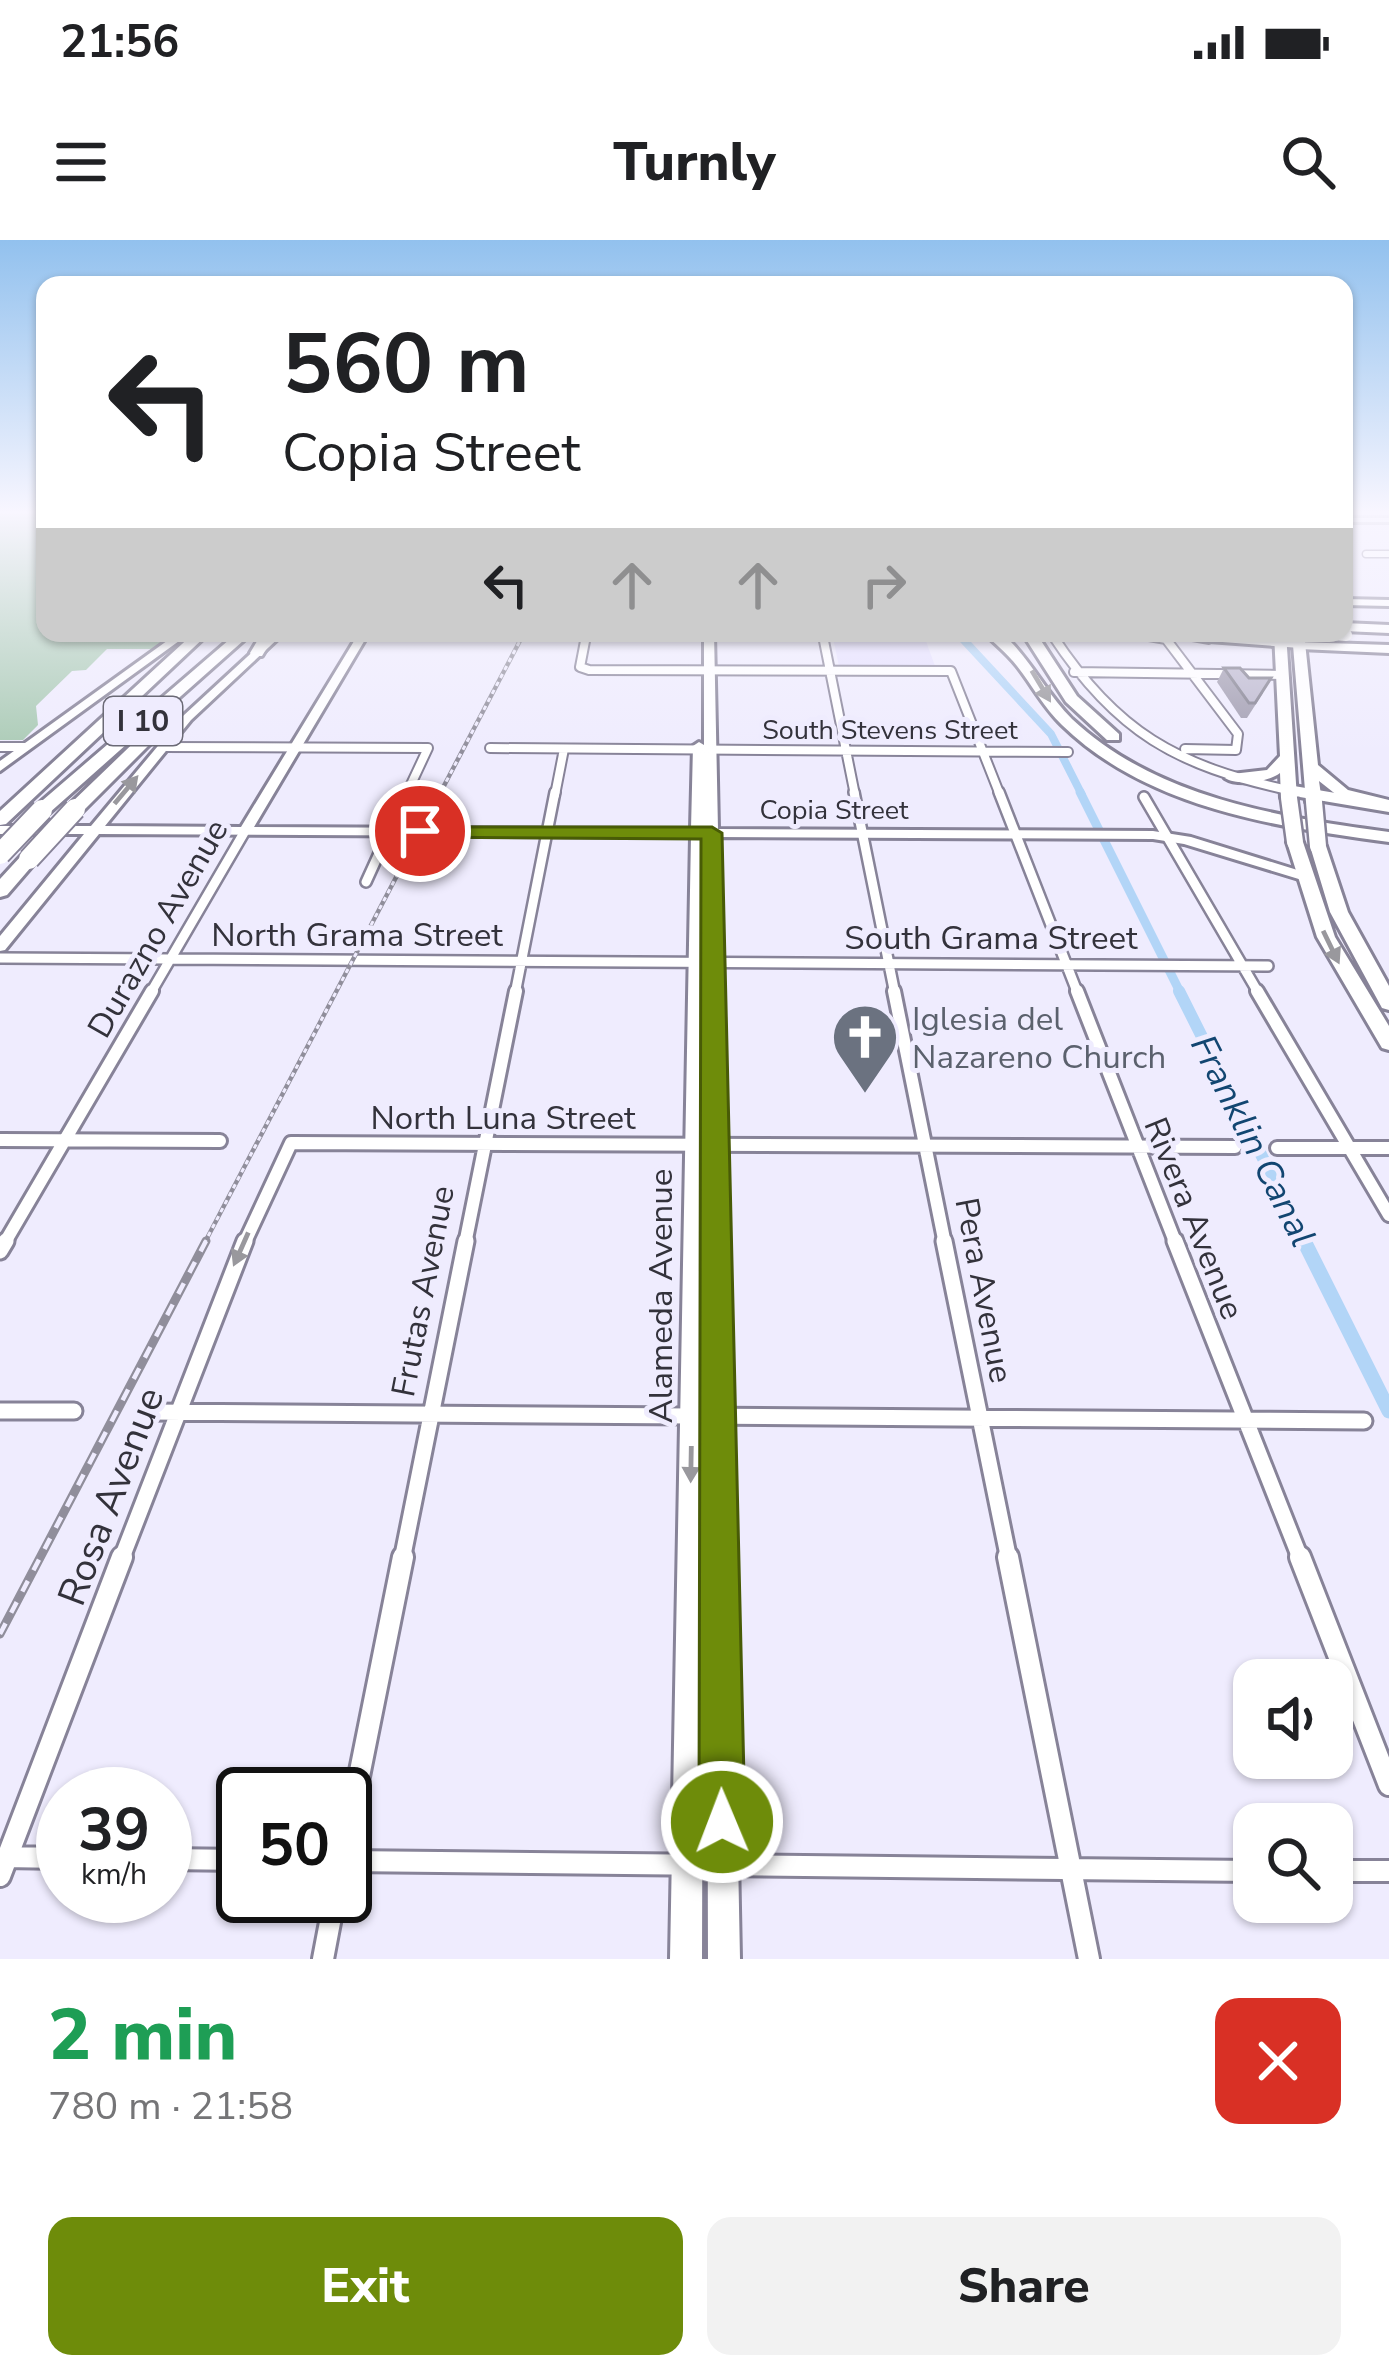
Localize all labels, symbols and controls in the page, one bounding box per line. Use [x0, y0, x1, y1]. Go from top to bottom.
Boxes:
text: 21:56 [60, 12, 179, 73]
text: Turnly [613, 125, 776, 199]
icon: menu [48, 129, 114, 195]
icon: search [1275, 129, 1341, 195]
text: 560 m [282, 307, 530, 422]
icon: left [84, 324, 240, 480]
text: Copia Street [282, 416, 580, 490]
icon: left [473, 552, 539, 618]
icon: ahead [599, 552, 665, 618]
icon: ahead [725, 552, 791, 618]
icon: right [851, 552, 917, 618]
one-way arrow [1029, 669, 1050, 703]
road number: I 10 [104, 697, 182, 745]
street label: South Stevens Street [762, 712, 1018, 749]
one-way arrow [113, 774, 139, 805]
pin [369, 780, 471, 882]
street label: Copia Street [759, 792, 909, 829]
icon: arrive [387, 798, 453, 864]
street label: Durazno Avenue [77, 811, 239, 1046]
street label: North Grama Street [211, 913, 503, 958]
street label: South Grama Street [844, 916, 1138, 961]
one-way arrow [1321, 930, 1341, 964]
place label: Iglesia del Nazareno Church [912, 997, 1166, 1080]
church icon: Iglesia del Nazareno Church [830, 1002, 900, 1096]
water label: Franklin Canal [1178, 1027, 1327, 1255]
street label: North Luna Street [370, 1096, 636, 1141]
street label: Rivera Avenue [1133, 1111, 1255, 1326]
street label: Alameda Avenue [639, 1169, 684, 1423]
street label: Frutas Avenue [381, 1182, 466, 1401]
street label: Pera Avenue [944, 1194, 1024, 1387]
one-way arrow [231, 1232, 251, 1267]
street label: Rosa Avenue [46, 1380, 177, 1613]
one-way arrow [681, 1446, 701, 1484]
map controls [1233, 1659, 1353, 1923]
button: sound [1233, 1659, 1353, 1779]
position arrow [659, 1759, 785, 1885]
speed limit sign: 50 [216, 1767, 372, 1923]
text: 39 [78, 1789, 150, 1871]
button: search [1233, 1803, 1353, 1923]
text: km/h [81, 1854, 147, 1895]
text: 2 min [48, 1986, 237, 2084]
button: close [1215, 1998, 1341, 2124]
text: 780 m · 21:58 [48, 2080, 293, 2133]
button: Exit [48, 2217, 683, 2355]
button: Share [707, 2217, 1341, 2355]

